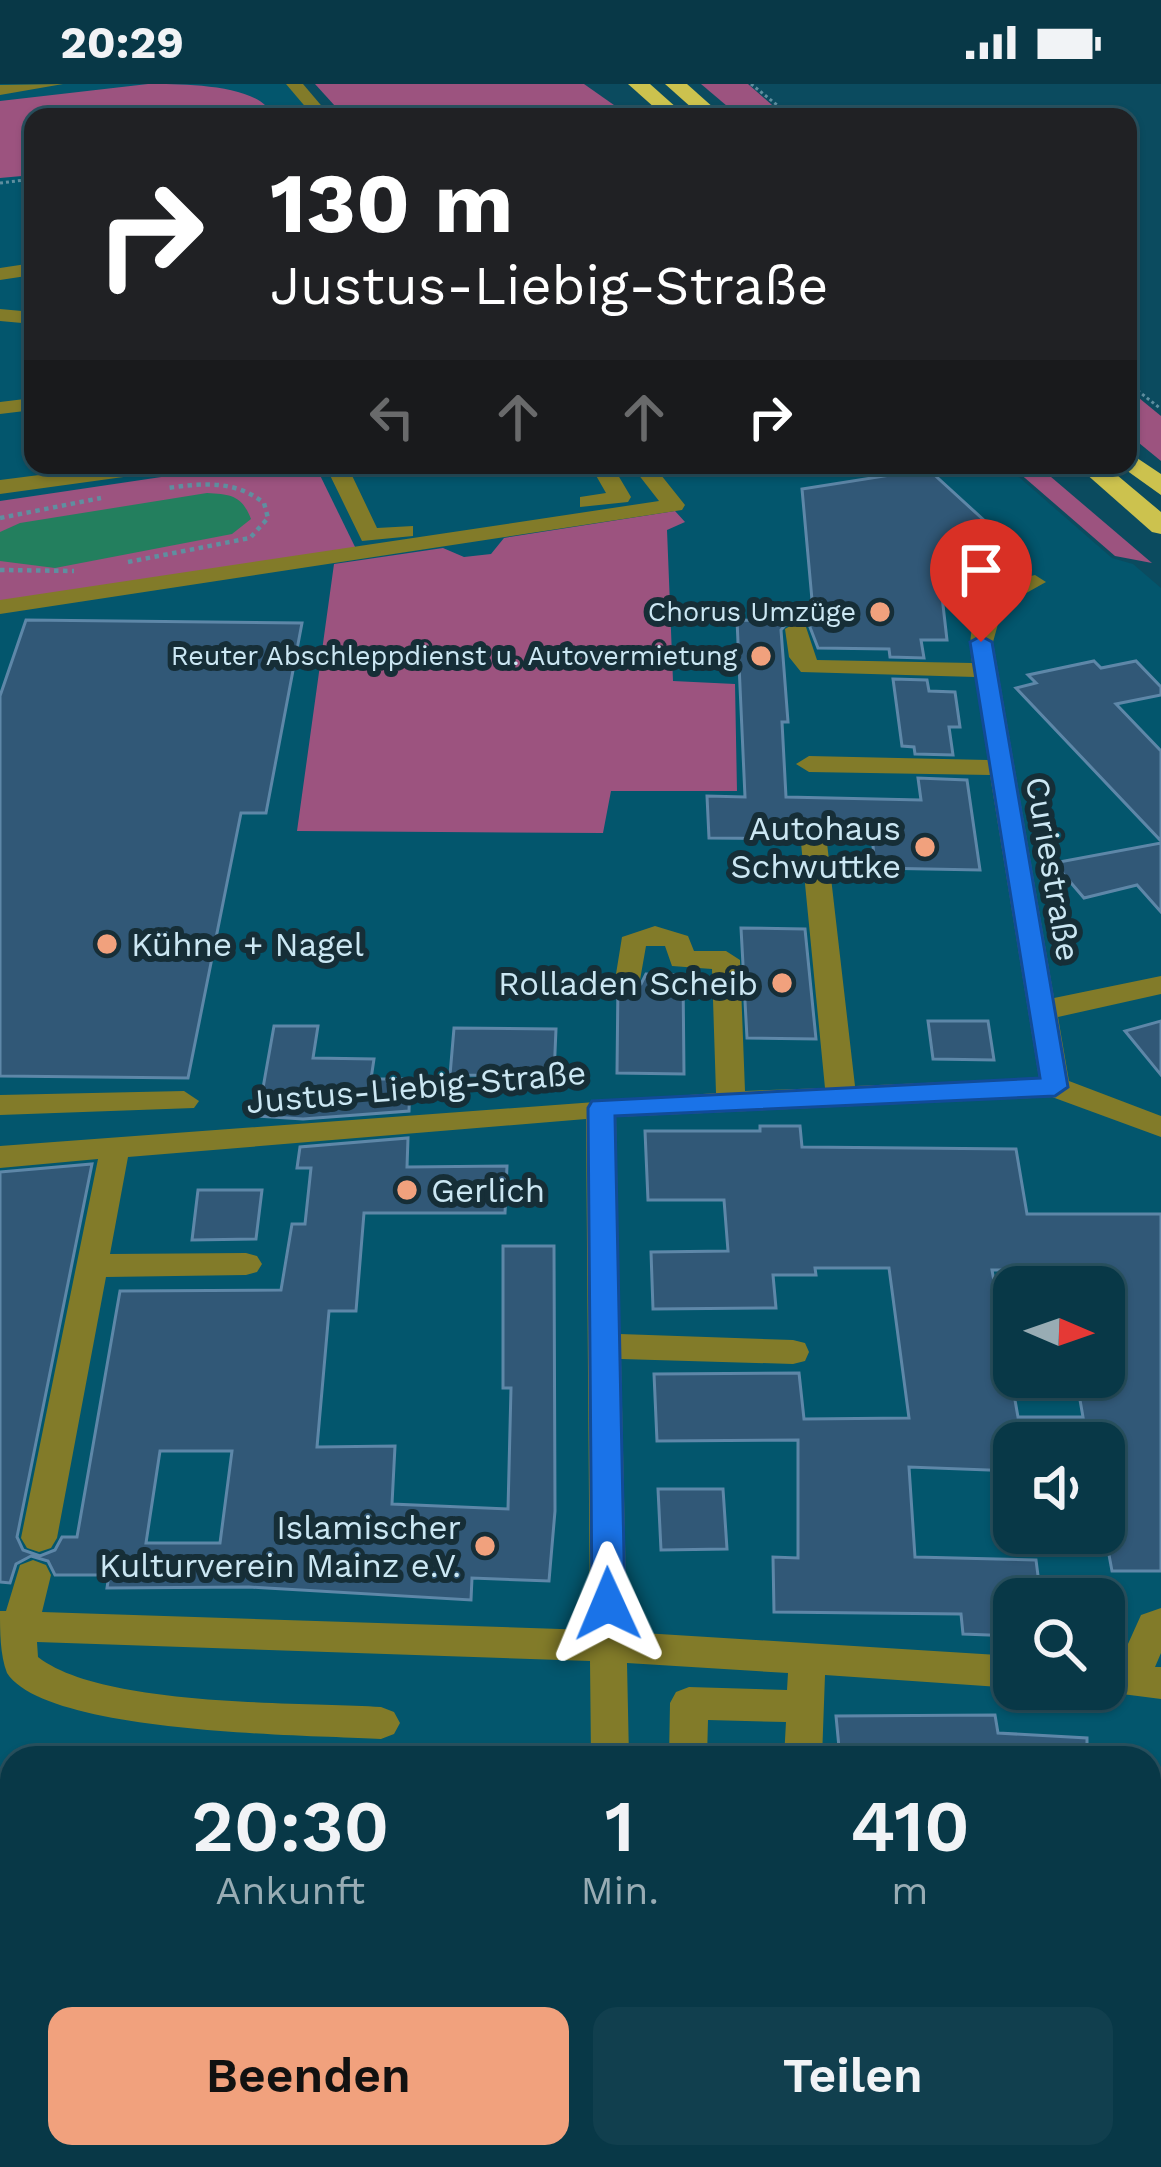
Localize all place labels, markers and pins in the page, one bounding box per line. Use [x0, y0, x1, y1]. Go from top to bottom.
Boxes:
pin [930, 519, 1032, 642]
place label: Chorus Umzüge [648, 596, 856, 628]
marker: Chorus Umzüge [867, 599, 893, 625]
place label: Reuter Abschleppdienst u. Autovermietung [171, 640, 738, 672]
marker: Reuter Abschleppdienst u. Autovermietung [748, 643, 774, 669]
place label: Autohaus Schwuttke [731, 809, 901, 886]
marker: Autohaus Schwuttke [912, 834, 938, 860]
place label: Kühne + Nagel [131, 925, 364, 964]
marker: Kühne + Nagel [94, 931, 120, 957]
place label: Rolladen Scheib [498, 964, 758, 1003]
marker: Rolladen Scheib [769, 970, 795, 996]
place label: Gerlich [431, 1171, 545, 1210]
marker: Gerlich [394, 1177, 420, 1203]
place label: Islamischer Kulturverein Mainz e.V. [99, 1508, 461, 1585]
marker: Islamischer Kulturverein Mainz e.V. [472, 1533, 498, 1559]

